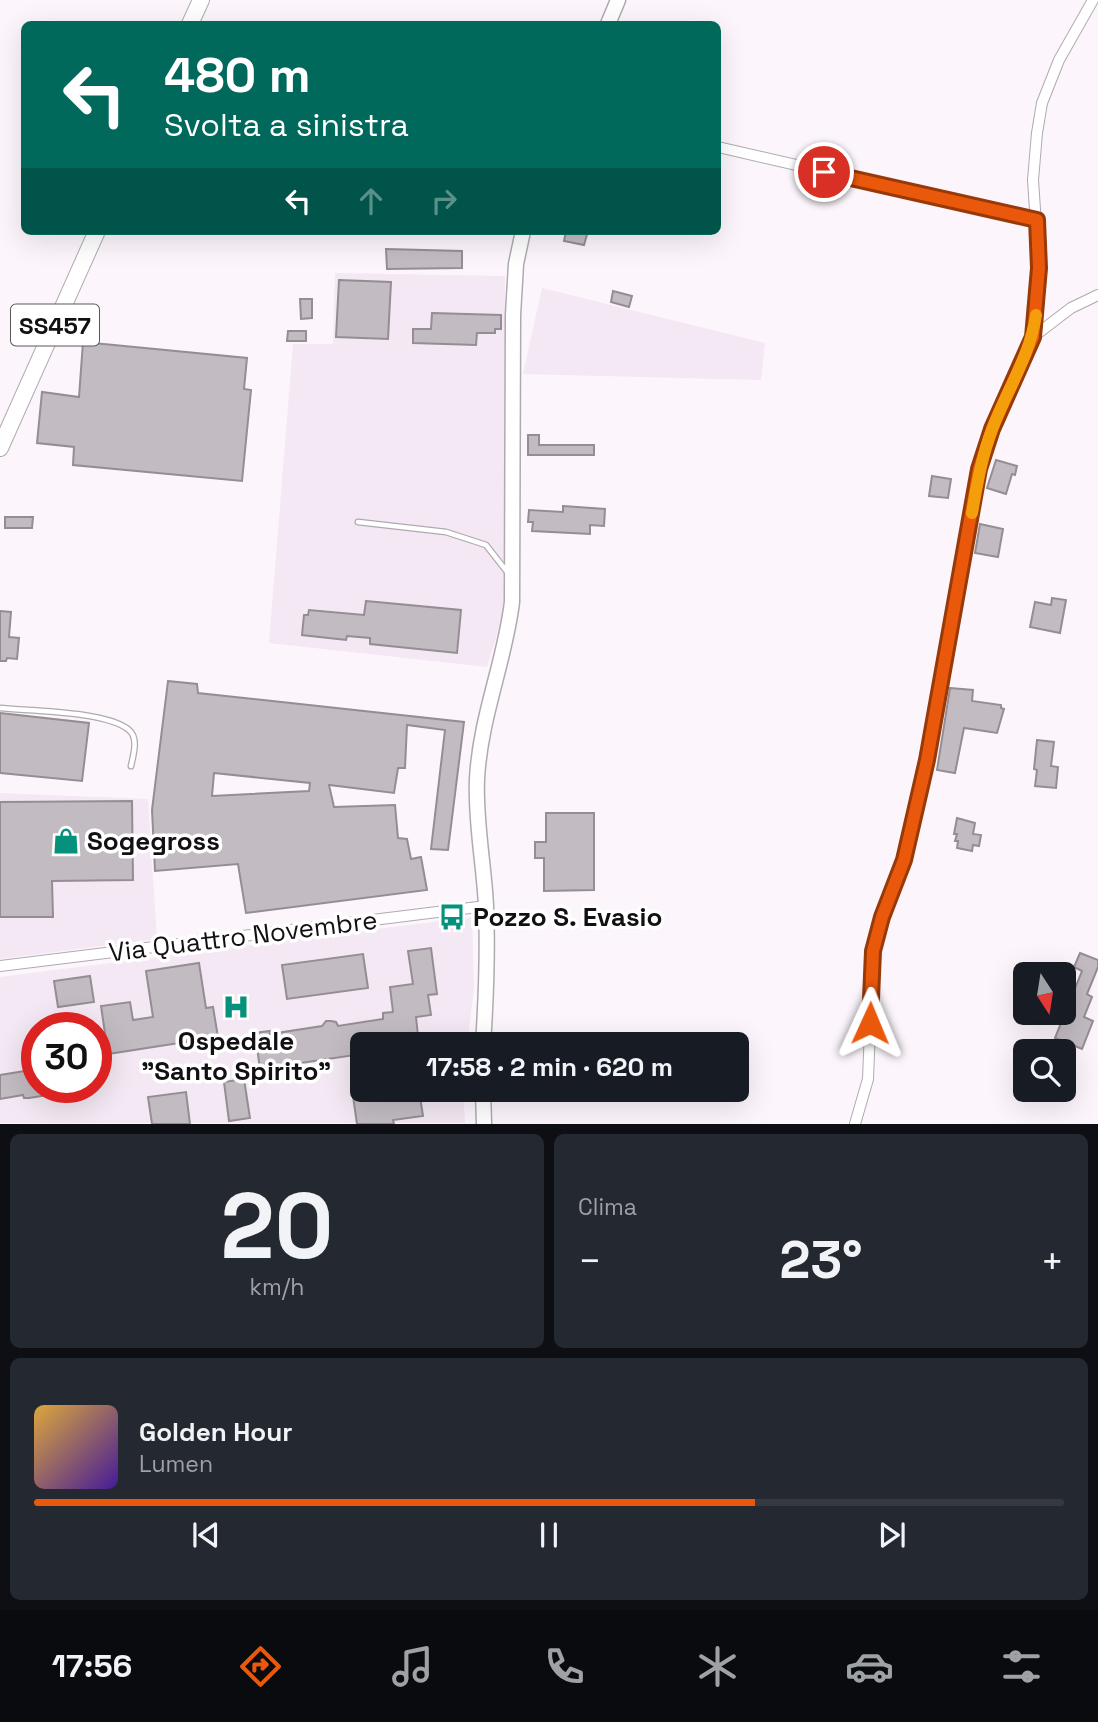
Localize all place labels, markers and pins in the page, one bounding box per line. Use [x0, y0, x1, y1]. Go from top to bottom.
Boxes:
pin [794, 142, 854, 202]
place label: Sogegross [87, 824, 220, 858]
shop icon: Sogegross [51, 826, 81, 856]
place label: Pozzo S. Evasio [473, 900, 662, 934]
bus stop icon: Pozzo S. Evasio [437, 902, 467, 932]
hospital icon: Ospedale "Santo Spirito" [221, 992, 251, 1022]
place label: Ospedale "Santo Spirito" [141, 1024, 331, 1088]

